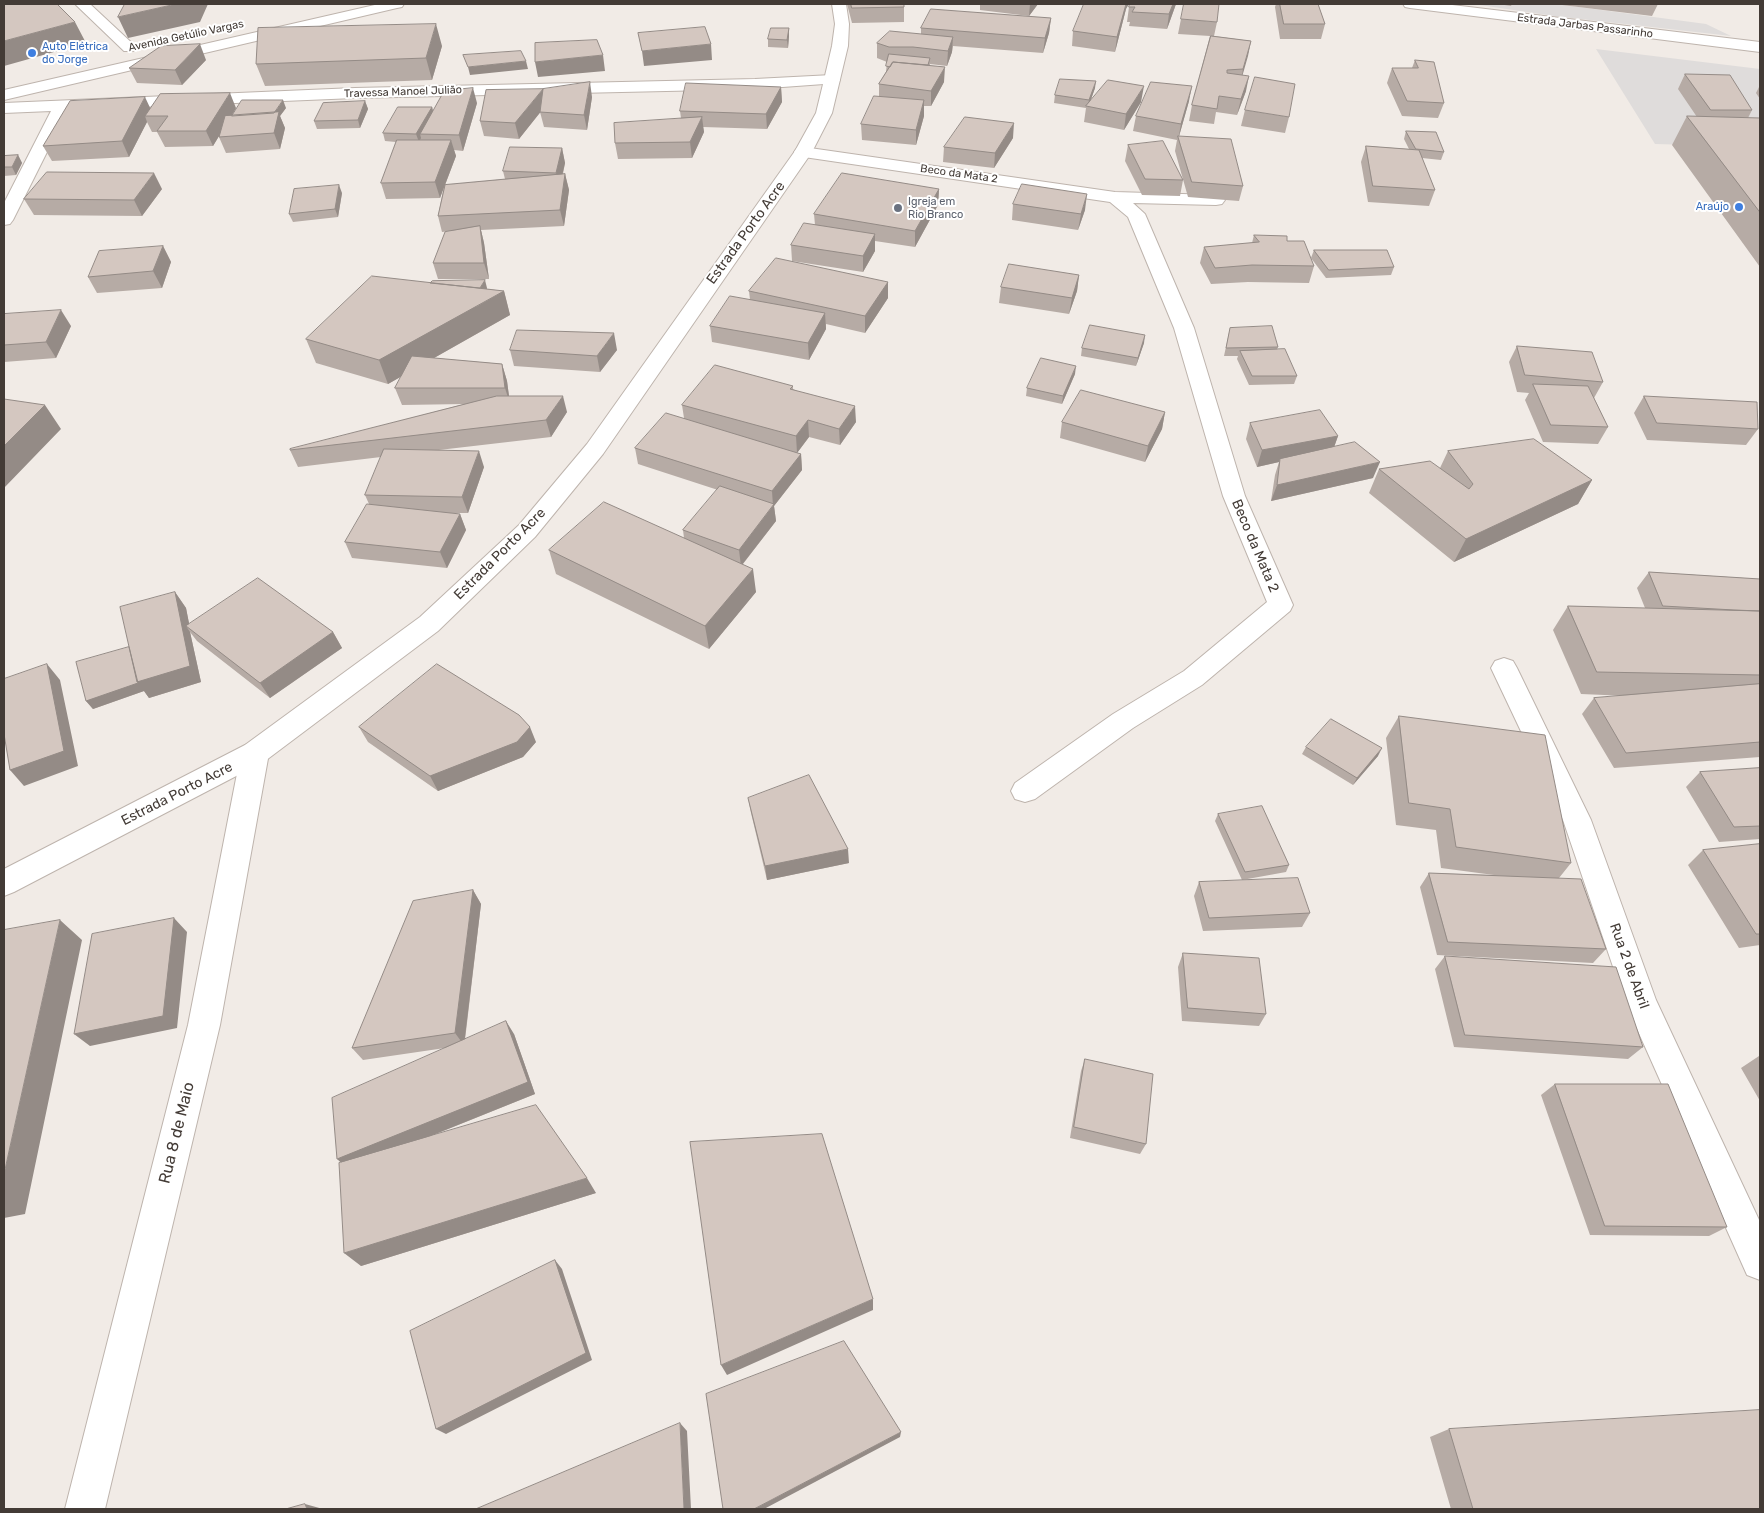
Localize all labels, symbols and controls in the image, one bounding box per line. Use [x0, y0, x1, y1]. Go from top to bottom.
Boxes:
street label: Estrada Jarbas Passarinho [1516, 11, 1654, 41]
street label: Avenida Getúlio Vargas [127, 17, 245, 55]
place label: Auto Elétrica do Jorge [42, 40, 108, 66]
marker: Auto Elétrica do Jorge [26, 47, 38, 59]
street label: Travessa Manoel Julião [344, 83, 462, 101]
street label: Beco da Mata 2 [919, 162, 999, 186]
street label: Estrada Porto Acre [703, 178, 789, 288]
place label: Igreja em Rio Branco [908, 195, 963, 221]
place label: Araújo [1696, 200, 1729, 214]
marker: Araújo [1733, 201, 1745, 213]
marker: Igreja em Rio Branco [892, 202, 904, 214]
street label: Beco da Mata 2 [1228, 497, 1282, 595]
street label: Estrada Porto Acre [451, 505, 549, 603]
street label: Estrada Porto Acre [119, 759, 235, 829]
street label: Rua 2 de Abril [1606, 921, 1652, 1011]
street label: Rua 8 de Maio [155, 1080, 199, 1186]

